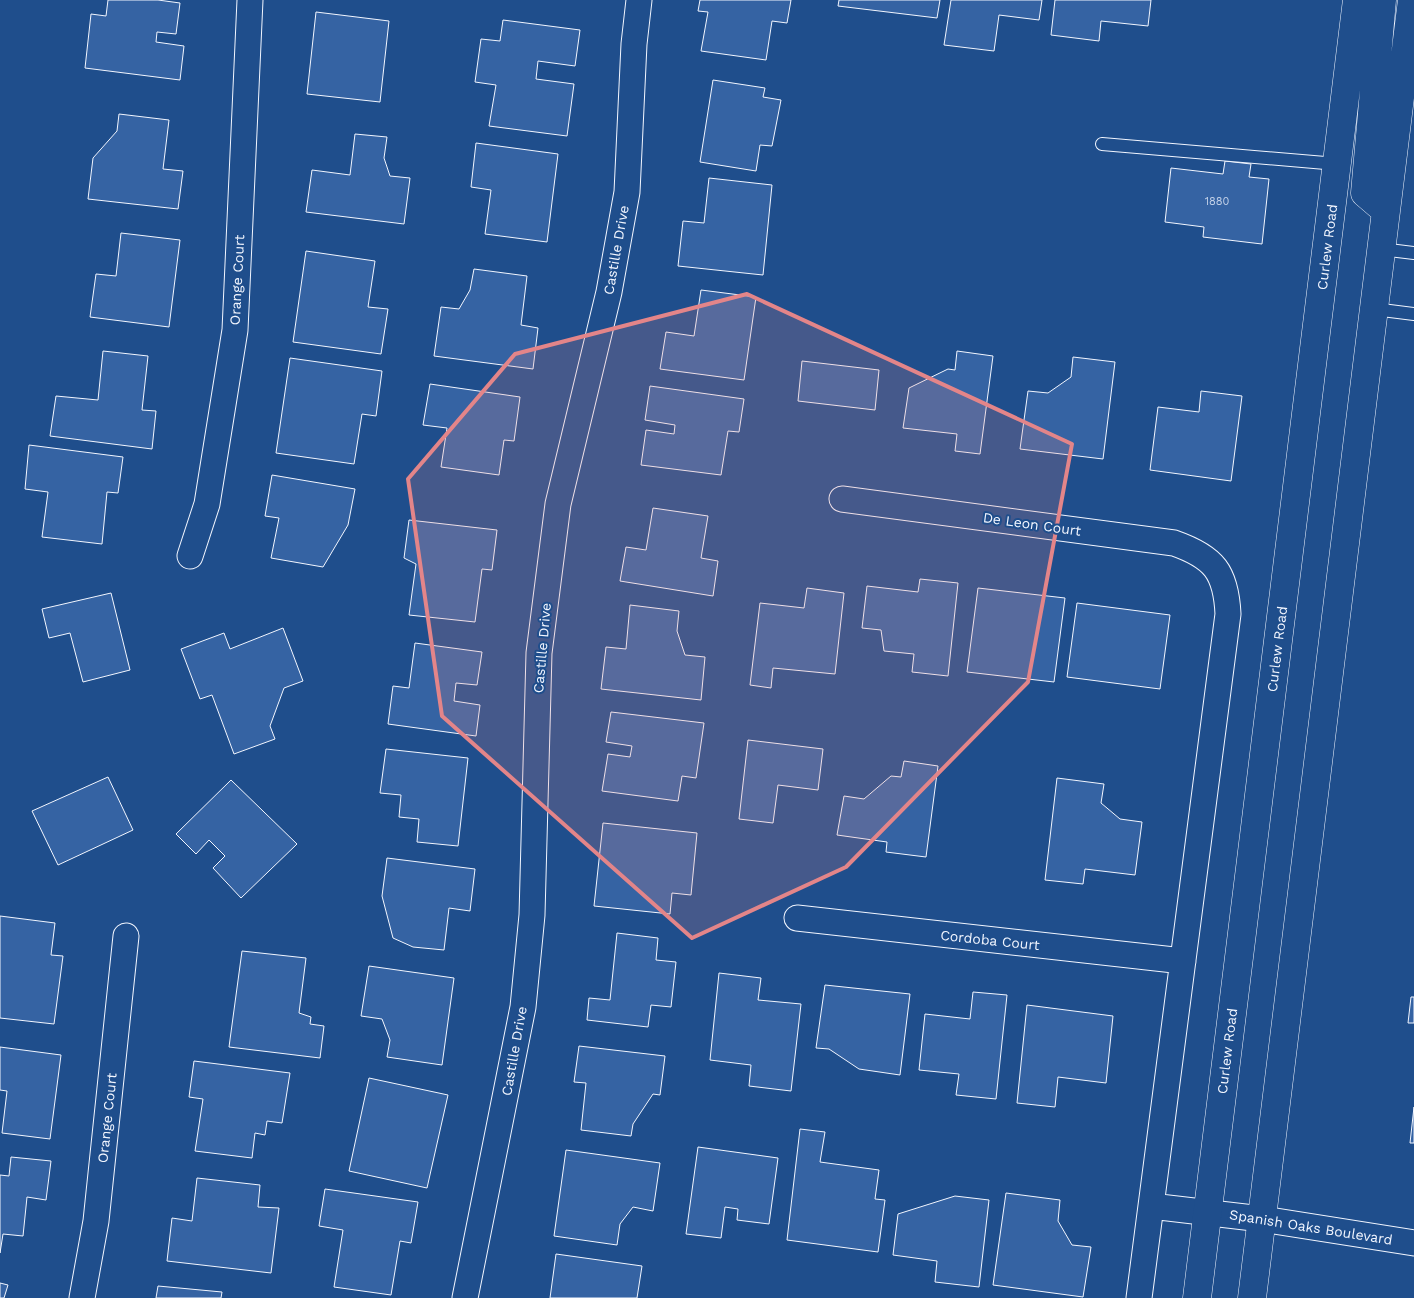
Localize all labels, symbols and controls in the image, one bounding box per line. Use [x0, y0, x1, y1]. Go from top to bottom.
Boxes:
house number: 1880 [1205, 195, 1229, 208]
street label: Curlew Road [1314, 203, 1340, 291]
street label: Castille Drive [600, 204, 632, 296]
street label: Orange Court [227, 234, 247, 326]
street label: De Leon Court [982, 509, 1082, 539]
street label: Castille Drive [530, 602, 554, 694]
street label: Curlew Road [1264, 605, 1290, 693]
street label: Cordoba Court [940, 927, 1041, 953]
street label: Castille Drive [498, 1005, 530, 1097]
street label: Curlew Road [1214, 1007, 1240, 1095]
street label: Orange Court [94, 1072, 120, 1164]
street label: Spanish Oaks Boulevard [1228, 1206, 1394, 1248]

